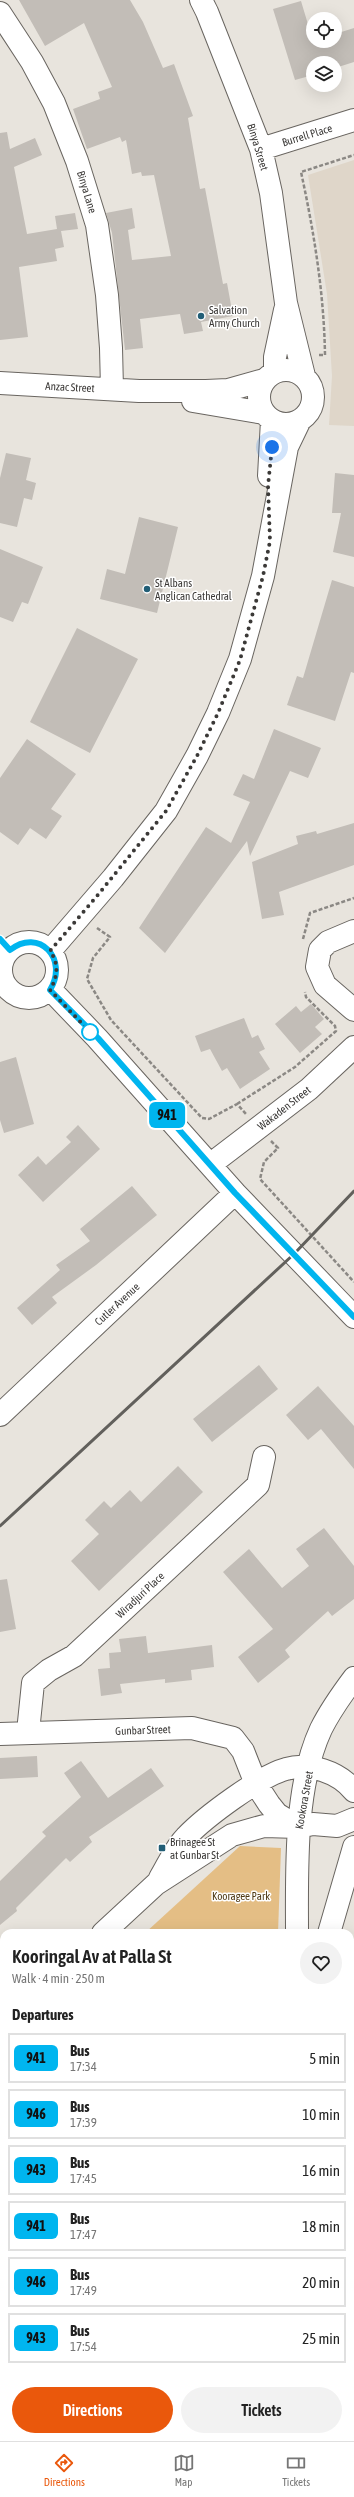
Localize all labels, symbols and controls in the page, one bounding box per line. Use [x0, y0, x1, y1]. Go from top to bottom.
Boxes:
map controls [306, 12, 342, 92]
button: locate [306, 12, 342, 48]
button: layers [306, 56, 342, 92]
street label: Binya Street [245, 122, 271, 172]
street label: Burrell Place [280, 122, 334, 148]
street label: Binya Lane [75, 169, 99, 215]
place label: Salvation Army Church [209, 304, 260, 329]
marker: Salvation Army Church [196, 311, 206, 321]
street label: Anzac Street [45, 380, 95, 394]
your location [262, 437, 282, 457]
place label: St Albans Anglican Cathedral [155, 577, 232, 602]
marker: St Albans Anglican Cathedral [142, 584, 152, 594]
unlabelled marker [81, 1023, 99, 1041]
street label: Wakaden Street [255, 1084, 313, 1132]
line badge: 941 [144, 1102, 190, 1128]
text: 941 [157, 1107, 177, 1123]
street label: Cutler Avenue [92, 1280, 142, 1328]
street label: Wiradjuri Place [113, 1570, 167, 1620]
street label: Gunbar Street [115, 1723, 171, 1737]
street label: Kookora Street [293, 1770, 315, 1830]
place label: Brinagee St at Gunbar St [170, 1836, 219, 1861]
marker: Brinagee St at Gunbar St [157, 1843, 167, 1853]
park label: Kooragee Park [212, 1890, 270, 1902]
button: heart [300, 1942, 342, 1984]
text: Kooringal Av at Palla St [12, 1945, 172, 1967]
text: Walk · 4 min · 250 m [12, 1971, 105, 1986]
text: Departures [12, 2006, 74, 2023]
text: Bus [70, 2042, 90, 2059]
text: 941 [26, 2050, 46, 2066]
text: 5 min [309, 2050, 340, 2067]
text: 17:34 [70, 2059, 97, 2074]
text: Bus [70, 2098, 90, 2115]
text: 946 [26, 2106, 46, 2122]
text: 10 min [302, 2106, 340, 2123]
text: 17:39 [70, 2115, 97, 2130]
text: Bus [70, 2154, 90, 2171]
text: 943 [26, 2162, 46, 2178]
text: 16 min [302, 2162, 340, 2179]
text: 17:45 [70, 2171, 97, 2186]
text: Bus [70, 2210, 90, 2227]
text: 941 [26, 2218, 46, 2234]
text: 18 min [302, 2218, 340, 2235]
text: 17:47 [70, 2227, 97, 2242]
text: Bus [70, 2266, 90, 2283]
text: 946 [26, 2274, 46, 2290]
text: 20 min [302, 2274, 340, 2291]
text: 17:49 [70, 2283, 97, 2298]
text: Bus [70, 2322, 90, 2339]
text: 943 [26, 2330, 46, 2346]
text: 25 min [302, 2330, 340, 2347]
text: 17:54 [70, 2339, 97, 2354]
button: Directions [12, 2387, 173, 2433]
button: Tickets [181, 2387, 342, 2433]
tab: Directions [44, 2452, 85, 2488]
tab: Map [173, 2452, 195, 2488]
tab: Tickets [282, 2452, 310, 2488]

